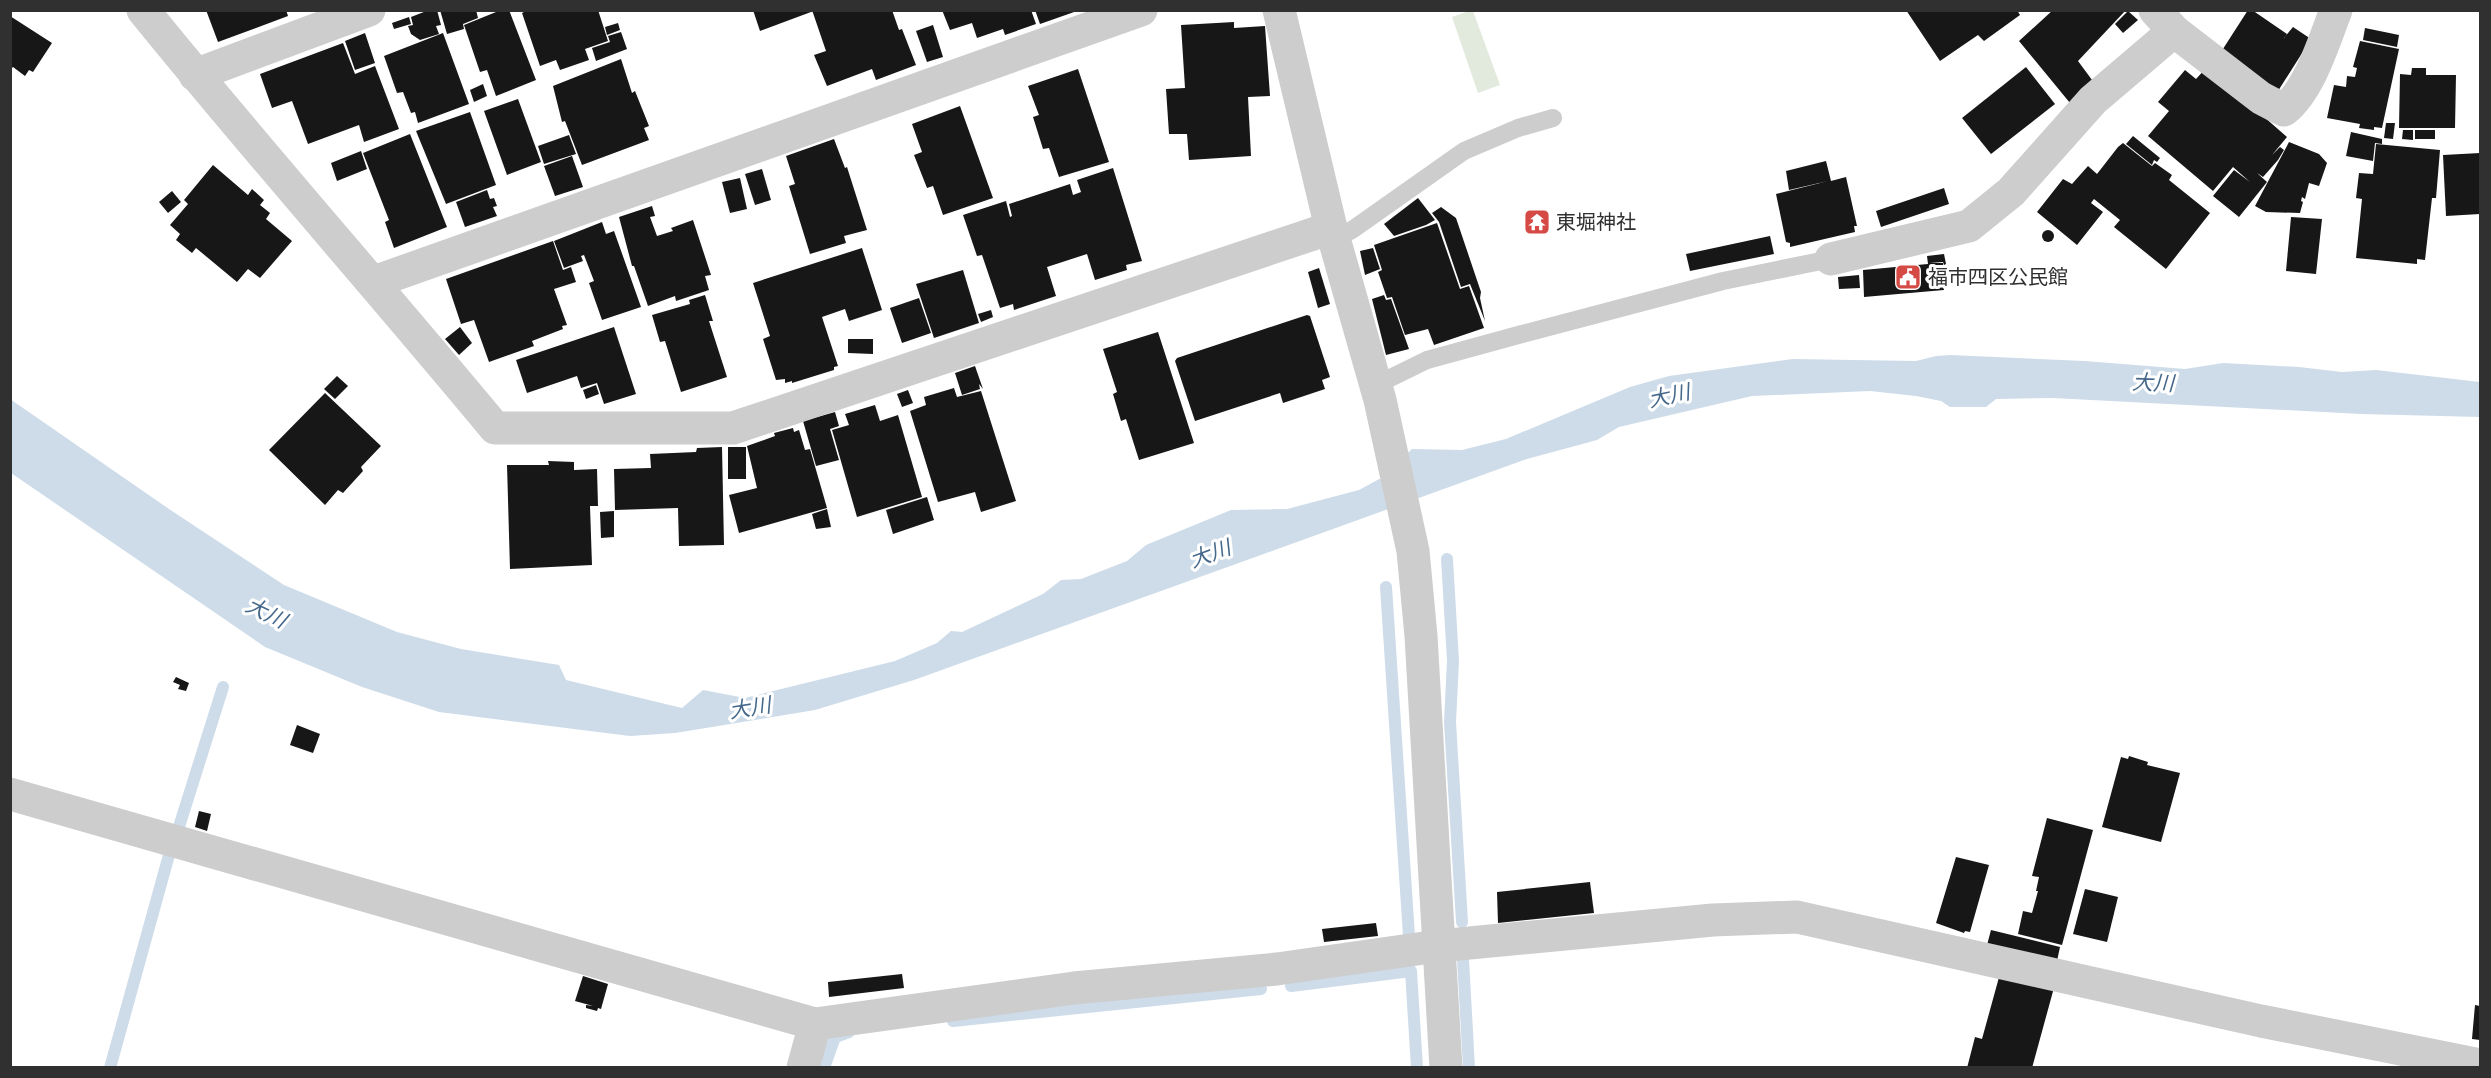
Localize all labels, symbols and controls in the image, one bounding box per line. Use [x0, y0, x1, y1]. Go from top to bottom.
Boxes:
temple icon: 東堀神社 [1522, 207, 1552, 237]
place label: 東堀神社 [1556, 211, 1636, 233]
public building icon: 福市四区公民館 [1893, 262, 1923, 292]
place label: 福市四区公民館 [1928, 266, 2068, 288]
water label: 大川 [2132, 370, 2176, 395]
water label: 大川 [1646, 379, 1694, 411]
water label: 大川 [1186, 535, 1235, 572]
water label: 大川 [242, 593, 292, 633]
water label: 大川 [727, 693, 774, 722]

